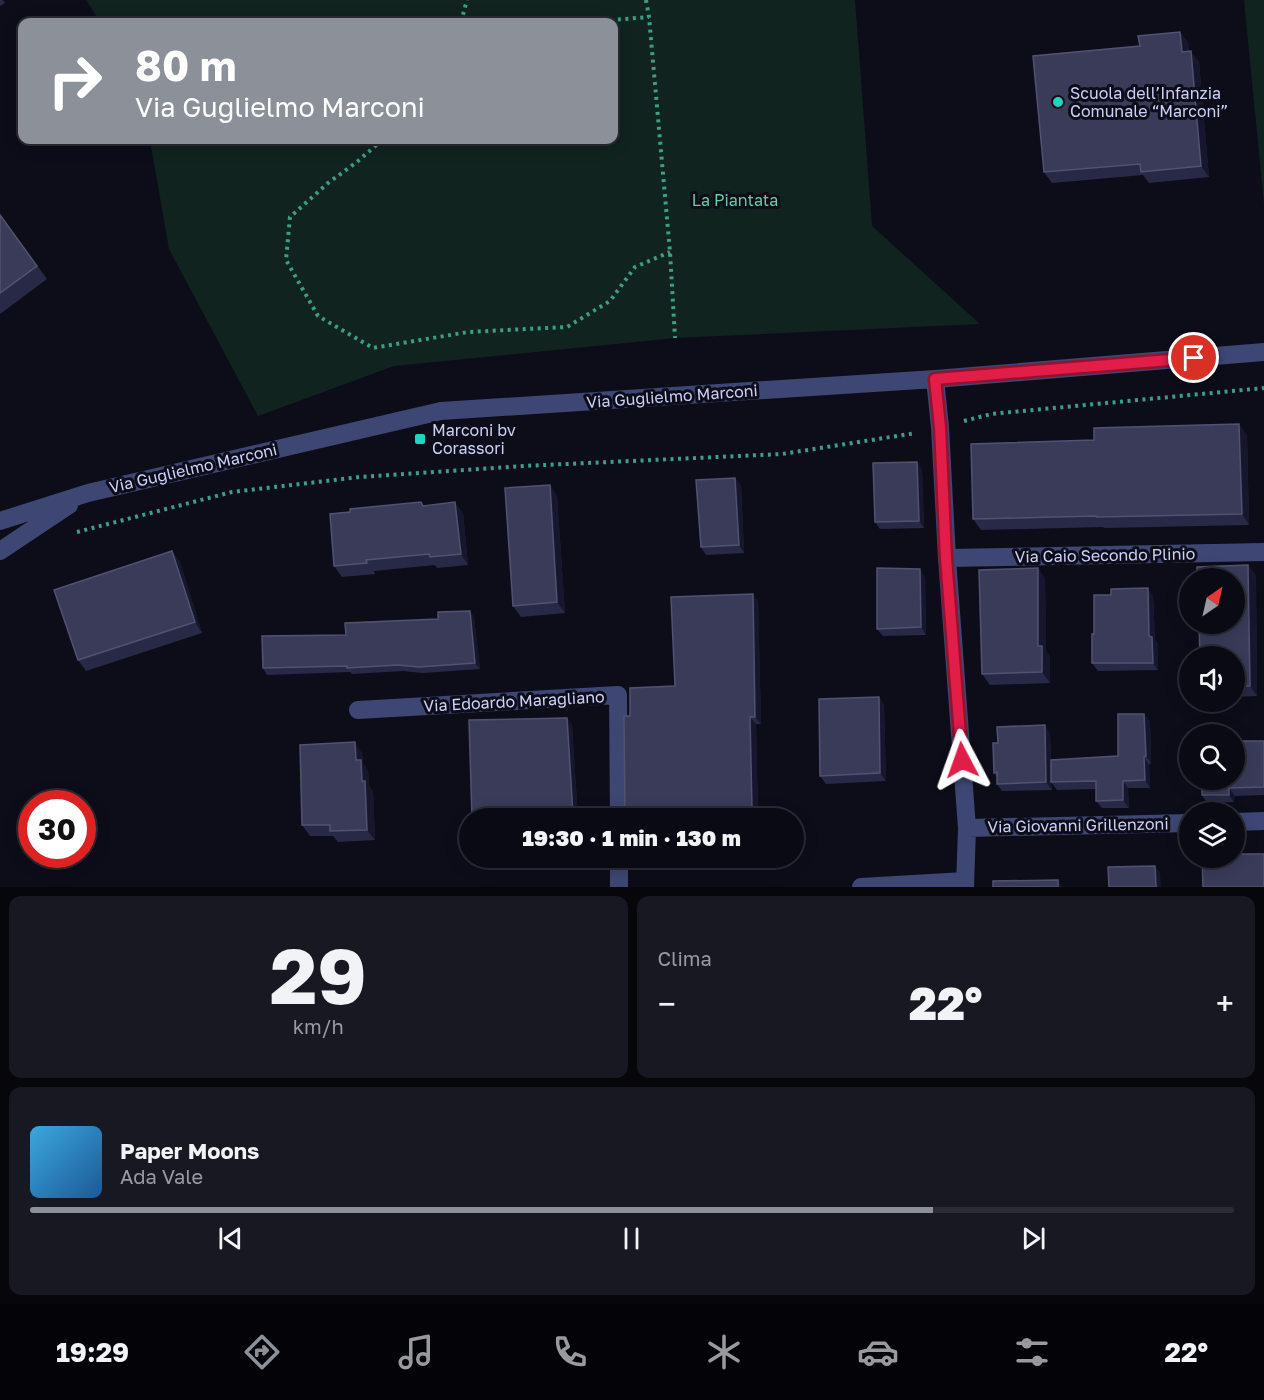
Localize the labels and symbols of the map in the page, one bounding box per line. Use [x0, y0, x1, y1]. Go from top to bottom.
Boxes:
place label: Scuola dell’Infanzia Comunale “Marconi” [1070, 83, 1228, 121]
marker: Scuola dell’Infanzia Comunale “Marconi” [1051, 95, 1065, 109]
park label: La Piantata [692, 190, 778, 210]
pin [1168, 332, 1219, 383]
street label: Via Guglielmo Marconi [586, 380, 758, 412]
place label: Marconi bv Corassori [432, 420, 516, 458]
marker: Marconi bv Corassori [413, 432, 427, 446]
street label: Via Guglielmo Marconi [107, 439, 279, 497]
street label: Via Caio Secondo Plinio [1015, 543, 1195, 567]
north arrow [1179, 568, 1245, 634]
street label: Via Edoardo Maragliano [423, 686, 605, 716]
position arrow [930, 728, 994, 792]
speed limit sign: 30 [18, 790, 96, 868]
street label: Via Giovanni Grillenzoni [987, 813, 1169, 837]

